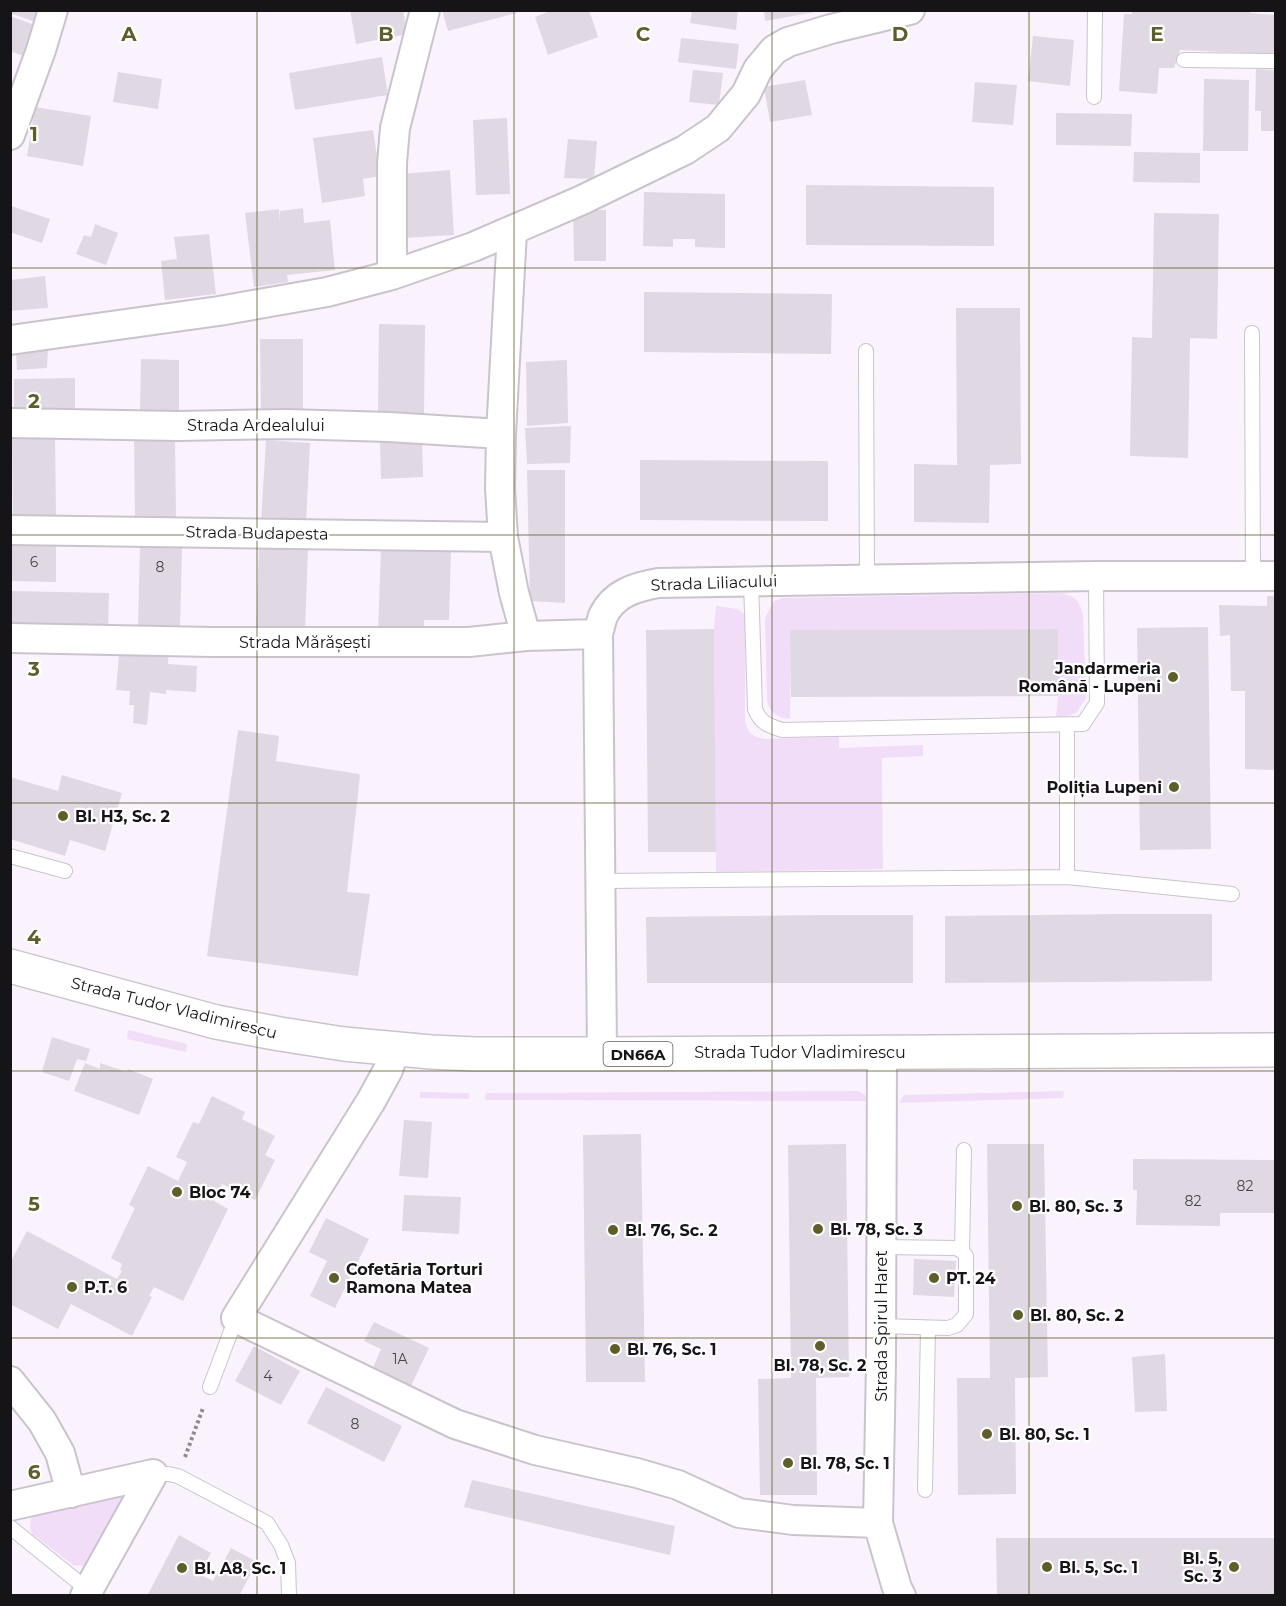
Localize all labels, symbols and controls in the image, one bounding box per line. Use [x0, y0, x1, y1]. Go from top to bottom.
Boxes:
text: A [120, 22, 137, 46]
text: B [378, 22, 394, 46]
text: C [636, 22, 651, 46]
text: D [892, 22, 908, 46]
text: E [1150, 22, 1164, 46]
text: 1 [30, 122, 38, 146]
text: 2 [28, 389, 40, 413]
street label: Strada Ardealului [187, 416, 325, 435]
street label: Strada Budapesta [185, 522, 329, 544]
house number: 6 [30, 553, 39, 571]
house number: 8 [156, 558, 165, 576]
street label: Strada Liliacului [650, 571, 778, 595]
street label: Strada Mărășești [239, 633, 371, 653]
text: 3 [27, 657, 40, 681]
place label: Jandarmeria Română - Lupeni [1018, 659, 1161, 696]
marker: Jandarmeria Română - Lupeni [1166, 670, 1180, 684]
place label: Poliția Lupeni [1047, 778, 1162, 798]
marker: Poliția Lupeni [1167, 780, 1181, 794]
place label: Bl. H3, Sc. 2 [75, 807, 170, 826]
marker: Bl. H3, Sc. 2 [56, 809, 70, 823]
text: 4 [27, 925, 41, 949]
street label: Strada Tudor Vladimirescu [69, 973, 279, 1043]
road number: DN66A [604, 1042, 672, 1066]
street label: Strada Tudor Vladimirescu [694, 1043, 906, 1062]
house number: 82 [1237, 1177, 1253, 1195]
place label: Bloc 74 [189, 1183, 250, 1202]
marker: Bloc 74 [170, 1185, 184, 1199]
text: 5 [28, 1192, 40, 1216]
house number: 82 [1185, 1192, 1201, 1210]
place label: Bl. 80, Sc. 3 [1029, 1197, 1123, 1216]
marker: Bl. 80, Sc. 3 [1010, 1199, 1024, 1213]
place label: Bl. 78, Sc. 3 [830, 1220, 923, 1239]
place label: Bl. 76, Sc. 2 [625, 1221, 718, 1240]
marker: Bl. 78, Sc. 3 [811, 1222, 825, 1236]
marker: Bl. 76, Sc. 2 [606, 1223, 620, 1237]
street label: Strada Spirul Haret [872, 1250, 891, 1402]
place label: Cofetăria Torturi Ramona Matea [346, 1260, 483, 1297]
place label: PT. 24 [946, 1269, 995, 1288]
marker: Cofetăria Torturi Ramona Matea [327, 1271, 341, 1285]
marker: PT. 24 [927, 1271, 941, 1285]
place label: P.T. 6 [84, 1278, 127, 1297]
marker: P.T. 6 [65, 1280, 79, 1294]
place label: Bl. 80, Sc. 2 [1030, 1306, 1124, 1325]
marker: Bl. 80, Sc. 2 [1011, 1308, 1025, 1322]
marker: Bl. 78, Sc. 2 [813, 1339, 827, 1353]
place label: Bl. 76, Sc. 1 [627, 1340, 716, 1359]
marker: Bl. 76, Sc. 1 [608, 1342, 622, 1356]
house number: 1A [392, 1350, 409, 1368]
place label: Bl. 78, Sc. 2 [773, 1356, 867, 1375]
house number: 4 [263, 1367, 273, 1385]
house number: 8 [351, 1415, 360, 1433]
place label: Bl. 80, Sc. 1 [999, 1425, 1090, 1444]
marker: Bl. 80, Sc. 1 [980, 1427, 994, 1441]
place label: Bl. 78, Sc. 1 [800, 1454, 890, 1473]
marker: Bl. 78, Sc. 1 [781, 1456, 795, 1470]
text: 6 [28, 1460, 41, 1484]
place label: Bl. 5, Sc. 3 [1183, 1549, 1222, 1586]
place label: Bl. 5, Sc. 1 [1059, 1558, 1138, 1577]
place label: Bl. A8, Sc. 1 [194, 1559, 286, 1578]
marker: Bl. 5, Sc. 1 [1040, 1560, 1054, 1574]
marker: Bl. 5, Sc. 3 [1227, 1560, 1241, 1574]
marker: Bl. A8, Sc. 1 [175, 1561, 189, 1575]

